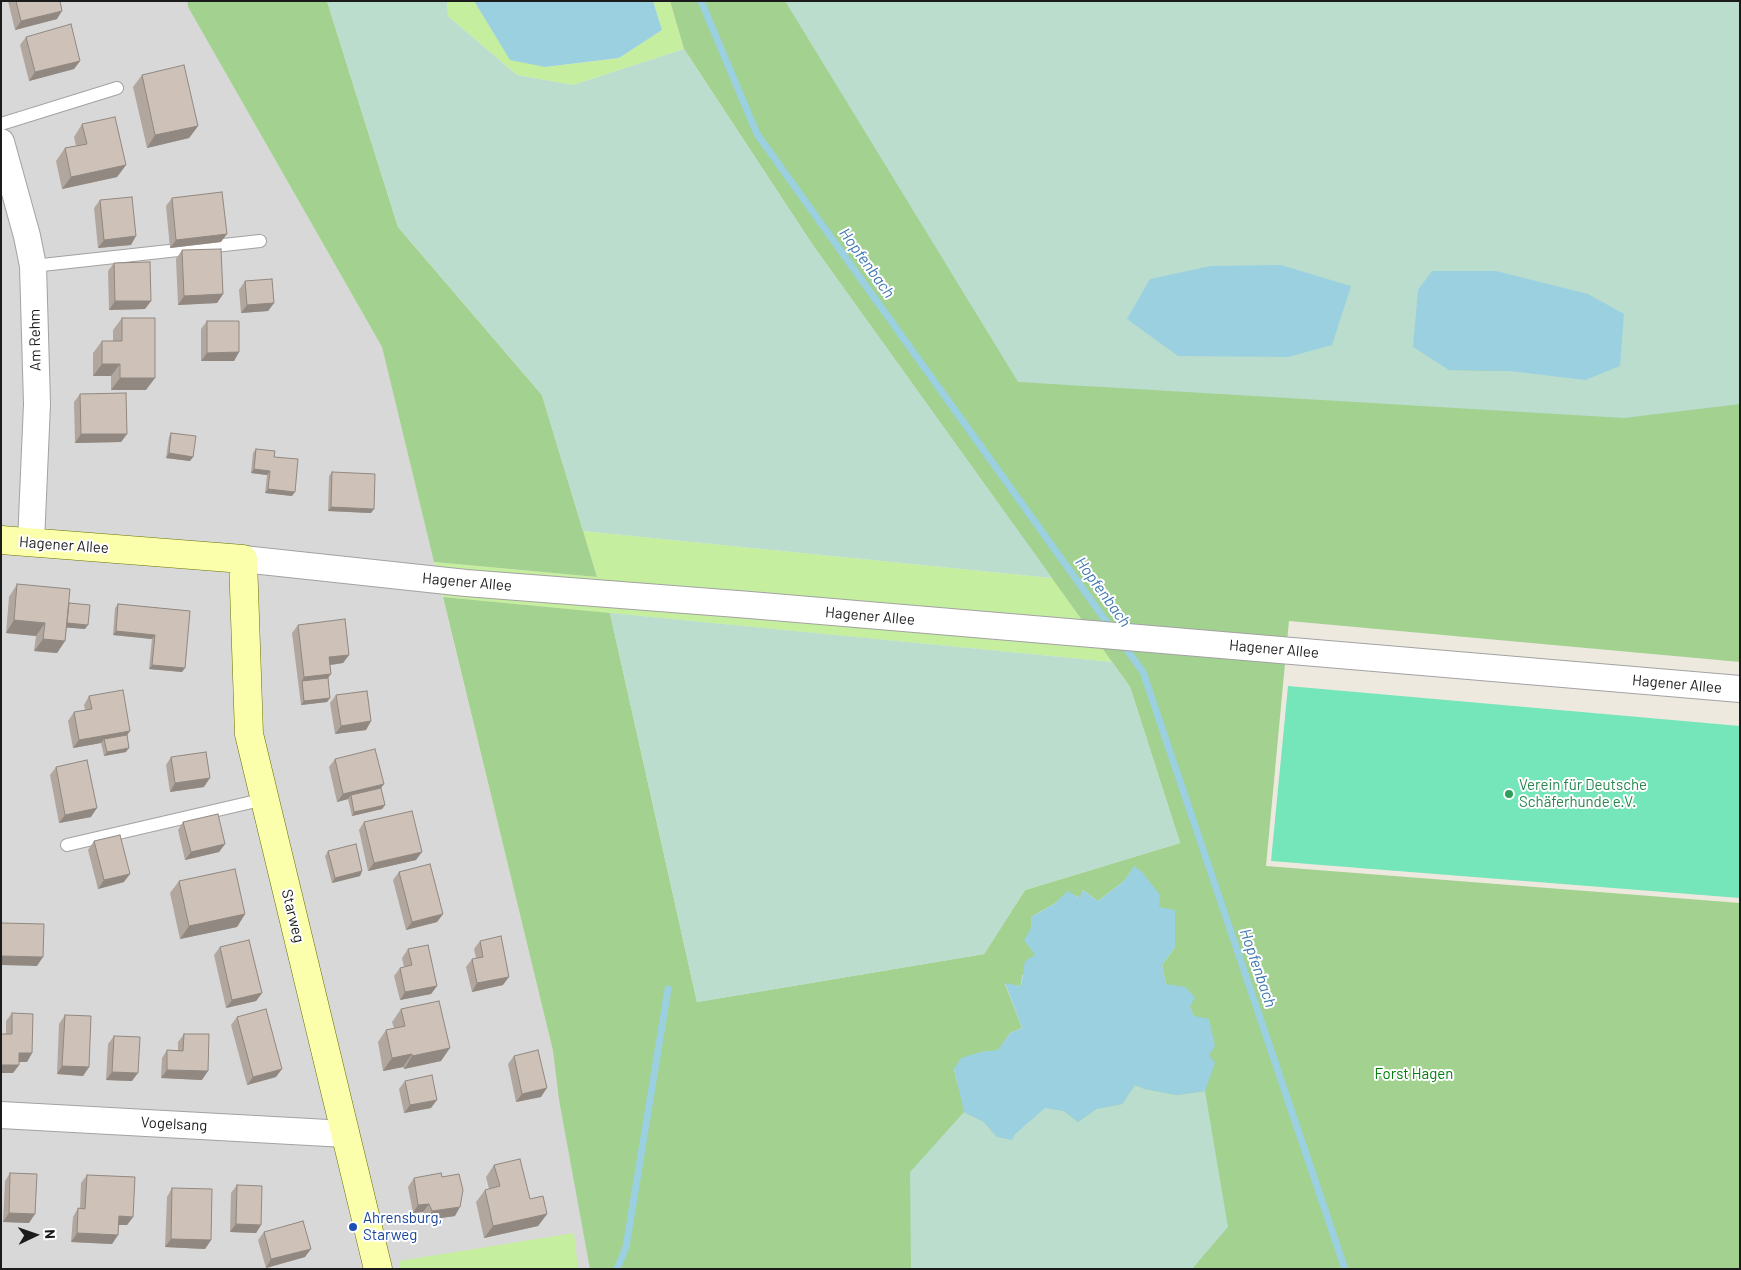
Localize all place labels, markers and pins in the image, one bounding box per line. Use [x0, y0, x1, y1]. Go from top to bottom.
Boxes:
place label: Verein für Deutsche Schäferhunde e.V. [1519, 776, 1647, 811]
marker: Verein für Deutsche Schäferhunde e.V. [1503, 788, 1515, 800]
place label: Ahrensburg, Starweg [363, 1209, 442, 1244]
marker: Ahrensburg, Starweg [347, 1221, 359, 1233]

